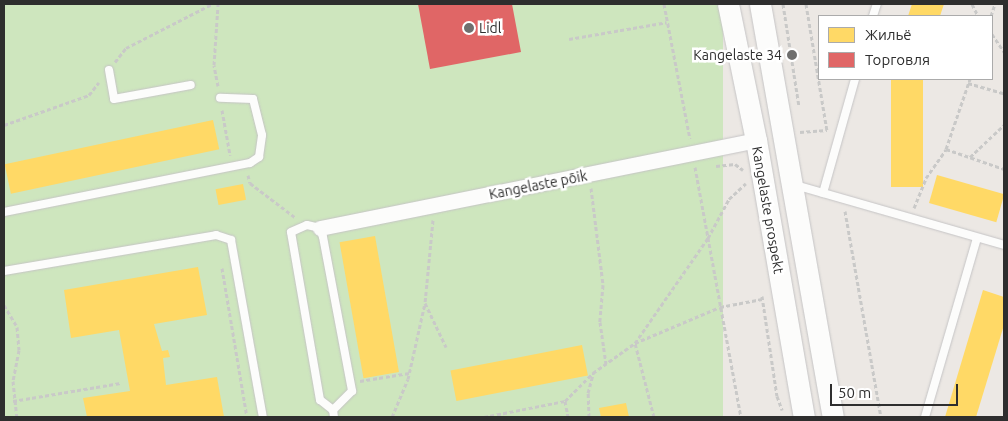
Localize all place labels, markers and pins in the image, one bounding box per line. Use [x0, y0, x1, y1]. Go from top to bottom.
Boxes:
place label: Lidl [479, 20, 501, 36]
marker: Lidl [463, 22, 475, 34]
place label: Kangelaste 34 [693, 47, 782, 63]
marker: Kangelaste 34 [786, 49, 798, 61]

